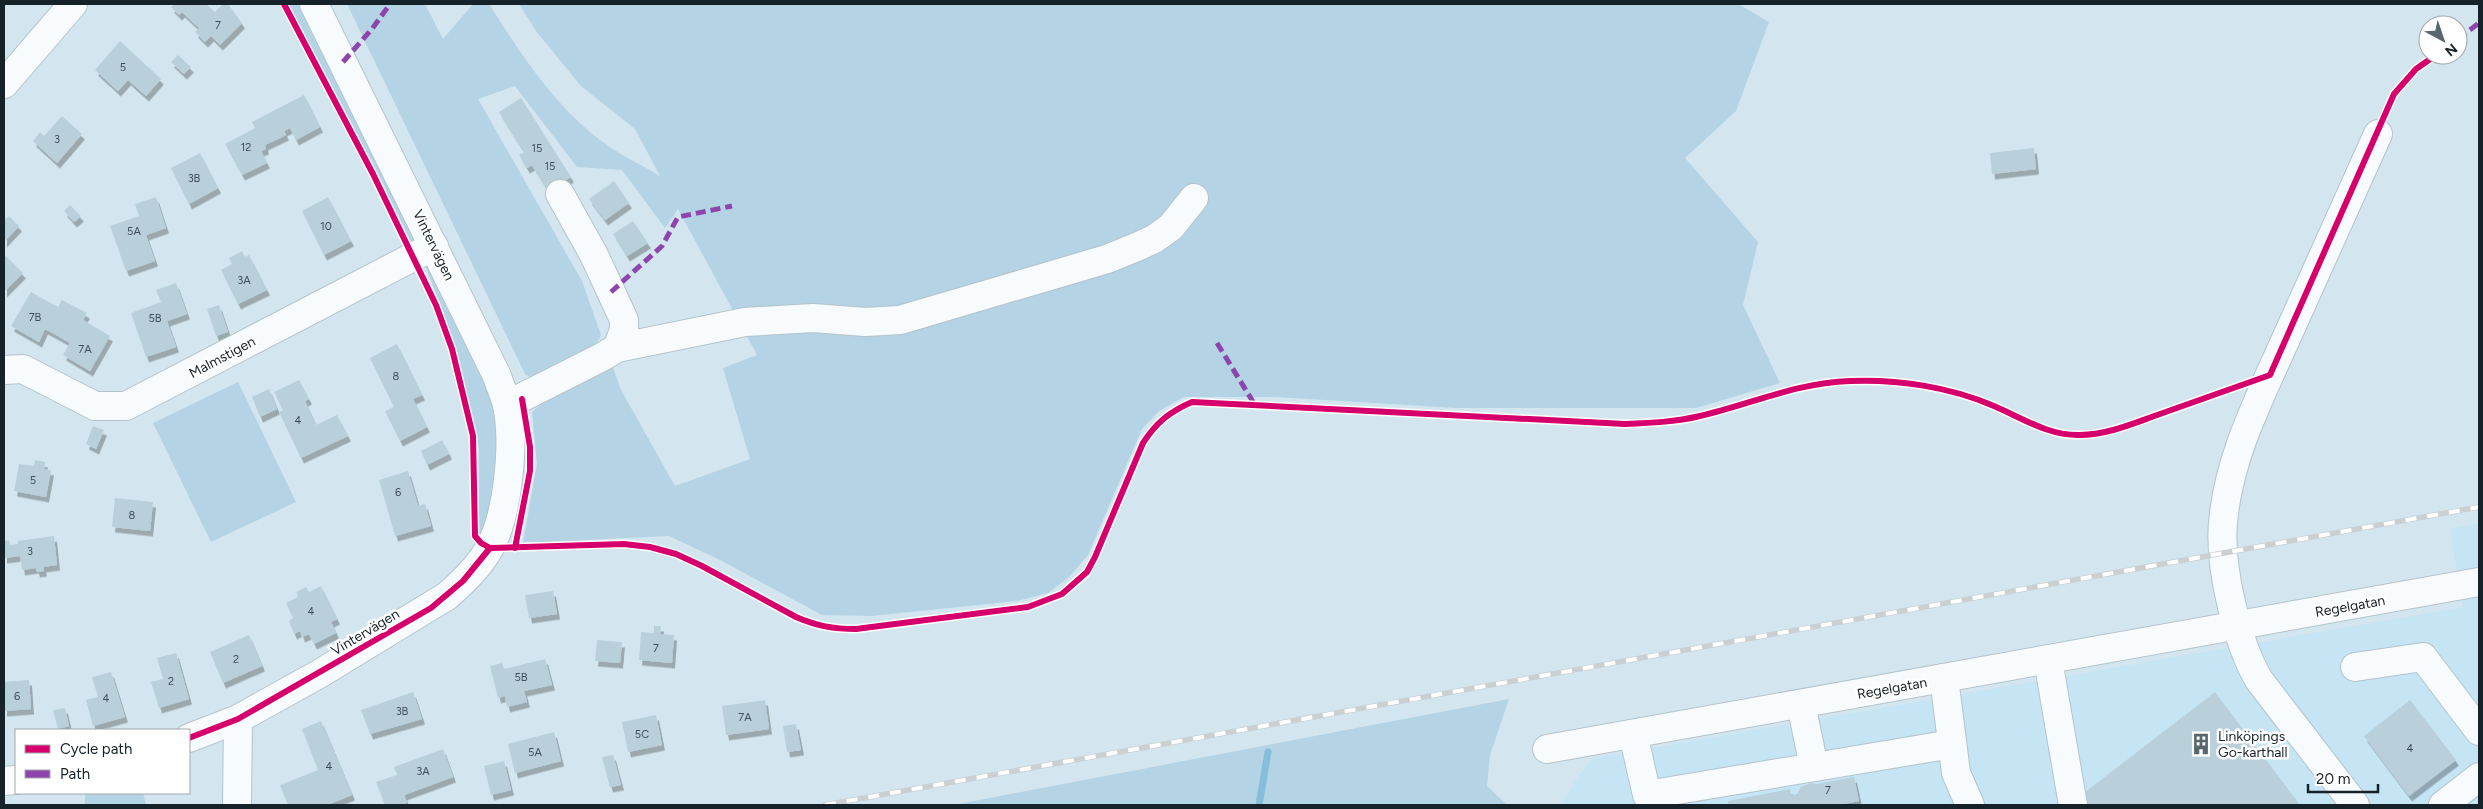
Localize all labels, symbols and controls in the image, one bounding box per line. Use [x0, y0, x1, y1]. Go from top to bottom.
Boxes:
north arrow [2418, 15, 2468, 65]
house number: 7 [215, 19, 221, 32]
text: N [2441, 40, 2461, 60]
house number: 5 [120, 61, 126, 74]
house number: 3 [54, 133, 60, 146]
house number: 12 [241, 141, 251, 154]
house number: 15 [532, 142, 542, 155]
house number: 15 [545, 160, 555, 173]
house number: 3B [188, 172, 201, 185]
street label: Vintervägen [409, 207, 458, 283]
house number: 10 [320, 220, 332, 233]
house number: 5A [127, 225, 141, 238]
house number: 3A [237, 274, 251, 287]
house number: 7B [29, 311, 42, 324]
house number: 5B [148, 312, 162, 325]
street label: Malmstigen [186, 333, 258, 382]
house number: 7A [78, 343, 92, 356]
house number: 8 [393, 370, 400, 383]
house number: 4 [295, 414, 302, 427]
house number: 5 [30, 474, 36, 487]
house number: 6 [395, 486, 401, 499]
house number: 8 [129, 509, 136, 522]
house number: 3 [27, 545, 33, 558]
street label: Regelgatan [2314, 592, 2387, 621]
house number: 4 [308, 605, 315, 618]
street label: Vintervägen [328, 605, 403, 659]
house number: 7 [653, 642, 659, 655]
house number: 2 [233, 653, 239, 666]
house number: 5B [514, 671, 528, 684]
street label: Regelgatan [1856, 674, 1929, 703]
house number: 2 [168, 675, 174, 688]
house number: 6 [14, 690, 20, 703]
house number: 4 [103, 692, 110, 705]
house number: 3B [396, 705, 409, 718]
house number: 7A [738, 711, 752, 724]
house number: 5C [635, 728, 649, 741]
place label: Linköpings Go-karthall [2218, 728, 2288, 761]
legend [15, 729, 190, 794]
building icon: Linköpings Go-karthall [2188, 731, 2214, 757]
text: Cycle path [60, 740, 132, 758]
house number: 4 [2407, 742, 2414, 755]
house number: 5A [528, 746, 542, 759]
house number: 4 [326, 760, 333, 773]
scale bar [2308, 762, 2378, 794]
text: Path [60, 765, 90, 783]
house number: 3A [416, 765, 430, 778]
text: 20 m [2316, 770, 2350, 788]
house number: 7 [1825, 784, 1831, 797]

